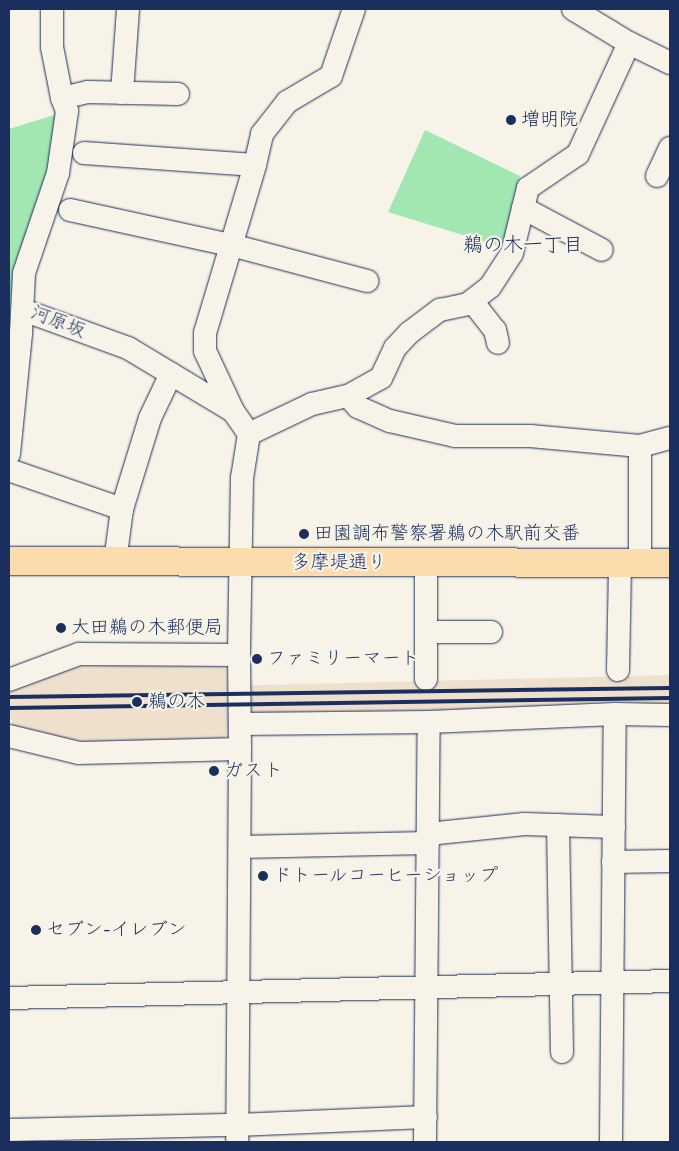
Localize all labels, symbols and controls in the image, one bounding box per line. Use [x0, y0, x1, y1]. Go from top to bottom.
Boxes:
place label: 増明院 [521, 109, 578, 131]
marker: 増明院 [505, 114, 517, 126]
district label: 鵜の木一丁目 [463, 232, 583, 256]
street label: 河原坂 [27, 301, 89, 343]
place label: 田園調布警察署鵜の木駅前交番 [314, 523, 580, 545]
marker: 田園調布警察署鵜の木駅前交番 [298, 528, 310, 540]
street label: 多摩堤通り [292, 552, 386, 574]
place label: 大田鵜の木郵便局 [71, 617, 223, 639]
marker: 大田鵜の木郵便局 [55, 622, 67, 634]
place label: ファミリーマート [267, 648, 419, 670]
marker: ファミリーマート [251, 653, 263, 665]
place label: 鵜の木 [148, 691, 205, 713]
marker: 鵜の木 [130, 695, 144, 709]
place label: ガスト [224, 760, 281, 782]
marker: ガスト [208, 765, 220, 777]
place label: ドトールコーヒーショップ [273, 865, 500, 887]
marker: ドトールコーヒーショップ [257, 870, 269, 882]
place label: セブン-イレブン [46, 919, 187, 941]
marker: セブン-イレブン [30, 924, 42, 936]

